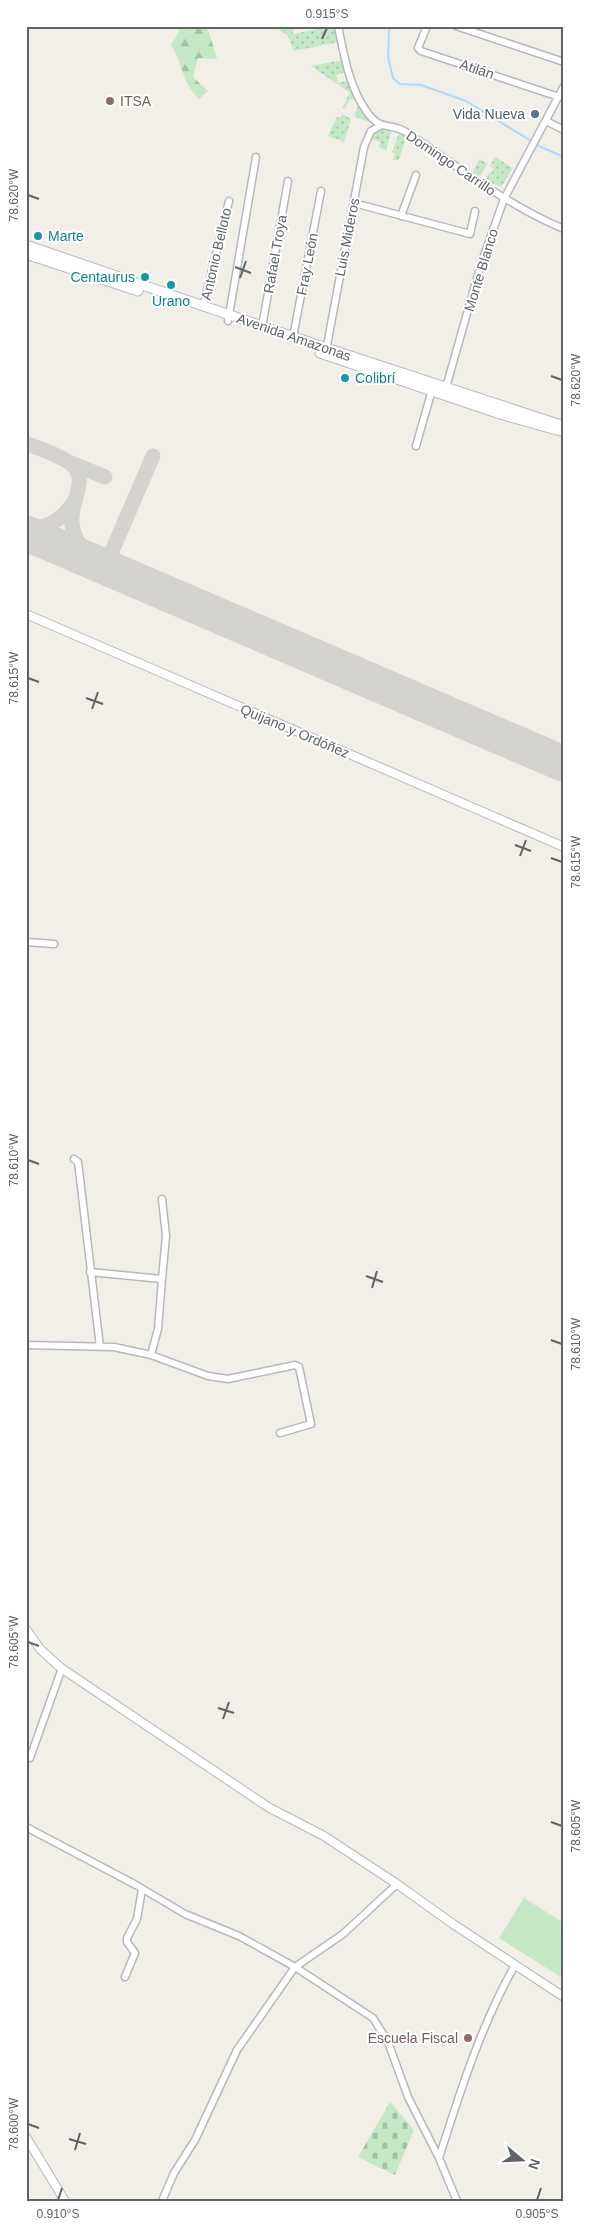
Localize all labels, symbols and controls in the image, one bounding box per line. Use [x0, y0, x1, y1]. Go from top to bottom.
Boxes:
text: 0.915°S [306, 7, 348, 21]
street label: Atilán [458, 56, 496, 82]
place label: ITSA [120, 93, 152, 109]
marker: ITSA [104, 95, 116, 107]
place label: Vida Nueva [453, 106, 525, 122]
marker: Vida Nueva [529, 108, 541, 120]
street label: Domingo Carrillo [403, 127, 499, 199]
text: 78.620°W [7, 168, 21, 221]
street label: Luis Mideros [332, 197, 362, 277]
street label: Antonio Belloto [198, 206, 234, 302]
street label: Rafael Troya [260, 213, 290, 294]
street label: Monte Blanco [461, 227, 501, 313]
place label: Marte [48, 228, 84, 244]
marker: Marte [32, 230, 44, 242]
street label: Fray León [293, 232, 321, 296]
place label: Centaurus [70, 269, 135, 285]
marker: Centaurus [139, 271, 151, 283]
marker: Urano [165, 279, 177, 291]
place label: Urano [152, 293, 190, 309]
street label: Avenida Amazonas [235, 310, 353, 364]
text: 78.620°W [569, 353, 583, 406]
place label: Colibrí [355, 370, 396, 386]
marker: Colibrí [339, 372, 351, 384]
text: 78.615°W [7, 651, 21, 704]
street label: Quijano y Ordóñez [238, 701, 352, 761]
text: 78.615°W [569, 835, 583, 888]
text: 78.610°W [7, 1133, 21, 1186]
text: 78.610°W [569, 1317, 583, 1370]
text: 78.605°W [7, 1615, 21, 1668]
text: 78.605°W [569, 1799, 583, 1852]
place label: Escuela Fiscal [368, 2030, 458, 2046]
marker: Escuela Fiscal [462, 2032, 474, 2044]
text: 78.600°W [7, 2097, 21, 2150]
north arrow [498, 2134, 548, 2184]
text: N [525, 2157, 544, 2172]
text: 0.910°S [37, 2207, 79, 2221]
text: 0.905°S [516, 2207, 558, 2221]

